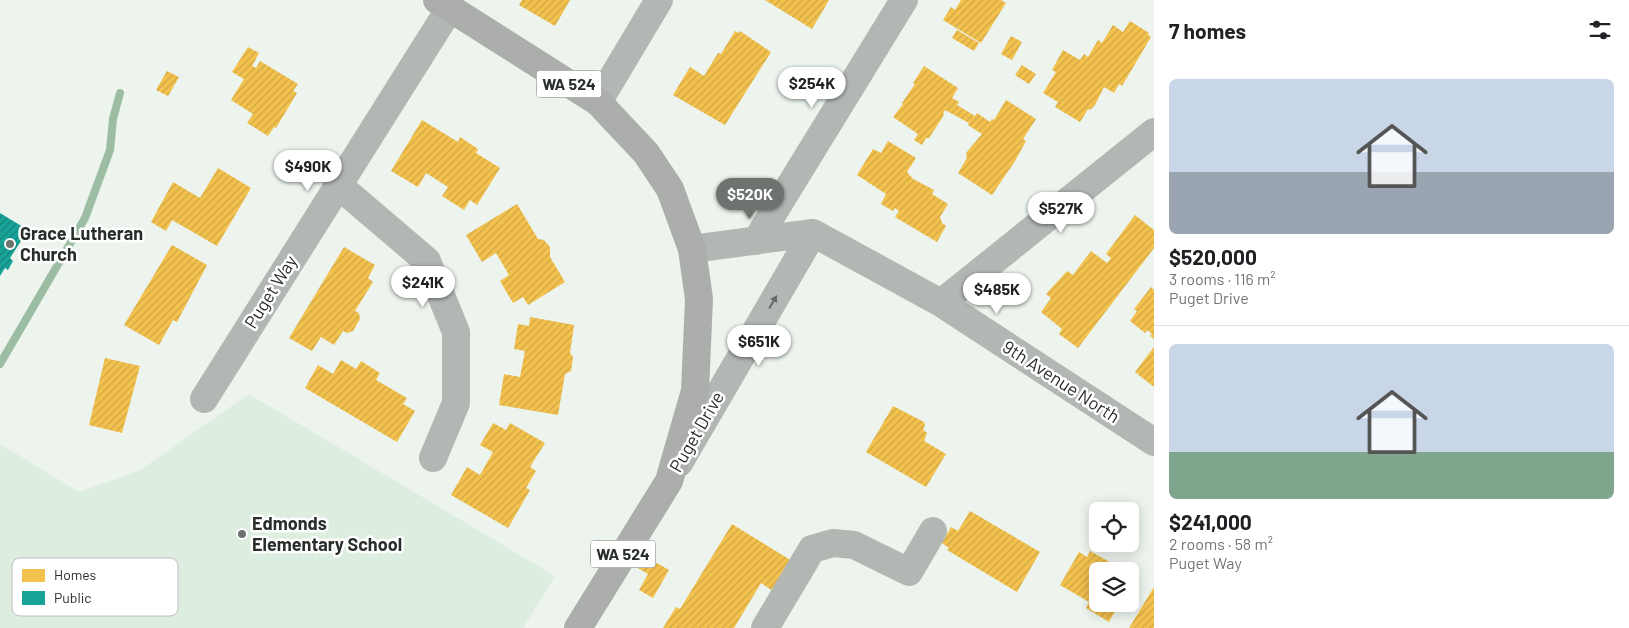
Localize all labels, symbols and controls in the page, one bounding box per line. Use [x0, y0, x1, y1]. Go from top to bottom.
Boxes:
icon: filters [1586, 16, 1614, 44]
text: 7 homes [1169, 18, 1246, 43]
pin: $254K [777, 66, 847, 109]
road number: WA 524 [536, 70, 602, 98]
text: $254K [789, 73, 835, 92]
icon: home [1347, 111, 1437, 201]
pin: $490K [273, 150, 343, 192]
text: $490K [285, 156, 331, 175]
pin: $520K [715, 178, 785, 220]
text: $520K [727, 184, 773, 203]
pin: $527K [1026, 192, 1096, 234]
text: $527K [1039, 198, 1083, 217]
place label: Grace Lutheran Church [20, 222, 143, 265]
marker: Grace Lutheran Church [4, 238, 16, 250]
text: $520,000 [1169, 244, 1257, 269]
street label: Puget Way [239, 251, 301, 332]
pin: $241K [388, 266, 458, 308]
text: 3 rooms · 116 m² [1169, 269, 1275, 288]
text: $241K [402, 272, 444, 291]
pin: $485K [962, 272, 1032, 315]
text: $485K [974, 279, 1020, 298]
text: Puget Drive [1169, 288, 1249, 307]
one-way arrow [768, 296, 777, 309]
pin: $651K [724, 324, 794, 367]
text: $651K [738, 331, 780, 350]
street label: 9th Avenue North [999, 335, 1124, 427]
icon: home [1347, 377, 1437, 467]
street label: Puget Drive [664, 387, 728, 476]
map controls [1089, 502, 1139, 612]
button: locate [1089, 502, 1139, 552]
text: $241,000 [1169, 509, 1252, 534]
place label: Edmonds Elementary School [252, 512, 402, 555]
marker: Edmonds Elementary School [236, 528, 248, 540]
text: 2 rooms · 58 m² [1169, 534, 1273, 553]
road number: WA 524 [590, 540, 656, 568]
text: Puget Way [1169, 553, 1242, 572]
legend [12, 558, 178, 616]
button: layers [1089, 562, 1139, 612]
text: Homes [54, 566, 97, 583]
text: Public [54, 589, 92, 606]

